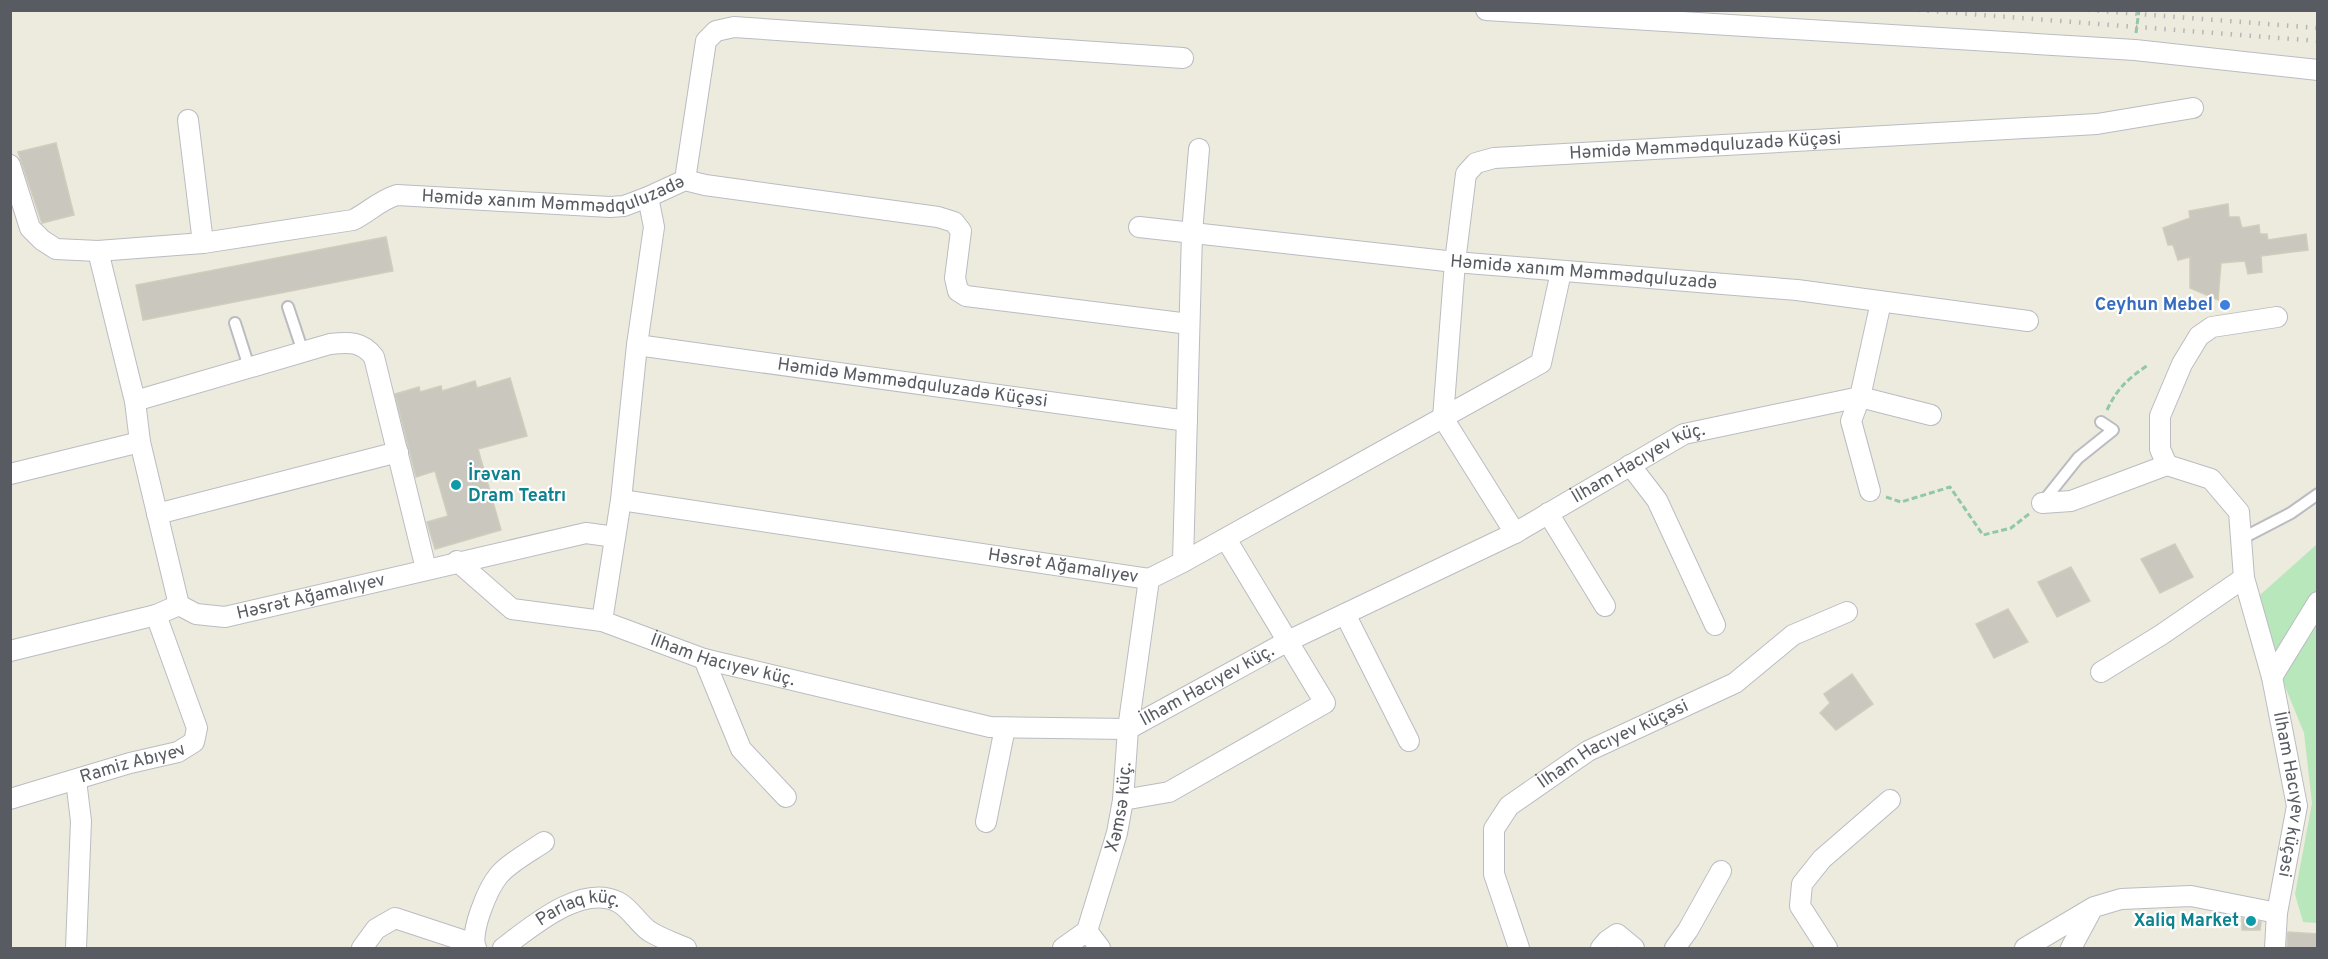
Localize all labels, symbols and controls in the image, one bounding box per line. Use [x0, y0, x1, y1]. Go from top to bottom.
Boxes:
street label: Həmidə Məmmədquluzadə Küçəsi [1569, 127, 1842, 165]
street label: Həmidə xanım Məmmədquluzadə [421, 170, 689, 219]
street label: Həmidə xanım Məmmədquluzadə [1449, 250, 1718, 295]
place label: Ceyhun Mebel [2095, 294, 2213, 317]
marker: Ceyhun Mebel [2218, 298, 2232, 312]
street label: Həmidə Məmmədquluzadə Küçəsi [776, 353, 1049, 413]
street label: İlham Hacıyev küç. [1566, 418, 1707, 509]
place label: İrəvan Dram Teatrı [468, 462, 566, 508]
marker: İrəvan Dram Teatrı [449, 478, 463, 492]
street label: Həsrət Ağamalıyev [986, 544, 1140, 589]
street label: Həsrət Ağamalıyev [234, 569, 387, 625]
street label: İlham Hacıyev küç. [647, 627, 797, 692]
street label: İlham Hacıyev küç. [1135, 639, 1278, 732]
street label: İlham Hacıyev küçəsi [1532, 695, 1692, 794]
street label: İlham Hacıyev küçəsi [2267, 709, 2309, 879]
street label: Ramiz Abıyev [77, 738, 191, 789]
street label: Xəmsə küç. [1100, 761, 1137, 855]
street label: Parlaq küç. [531, 886, 626, 932]
place label: Xaliq Market [2133, 910, 2239, 933]
marker: Xaliq Market [2244, 914, 2258, 928]

